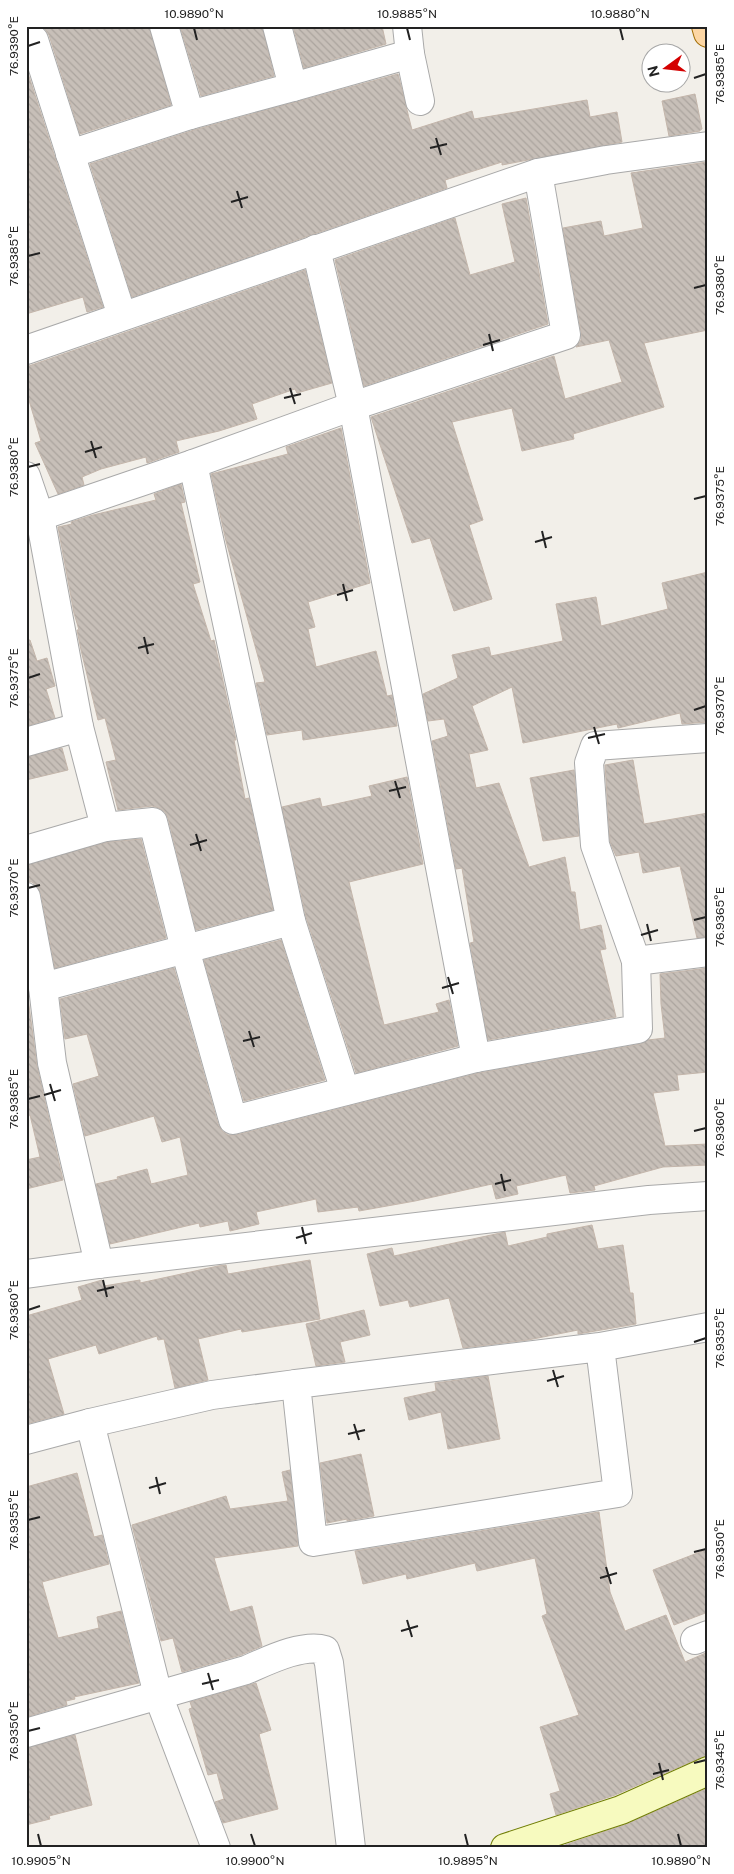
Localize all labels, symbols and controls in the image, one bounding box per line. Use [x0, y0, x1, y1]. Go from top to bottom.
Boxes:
text: 10.9890°N [164, 7, 224, 21]
text: 10.9885°N [377, 7, 437, 21]
text: 10.9880°N [590, 7, 650, 21]
text: 76.9390°E [7, 16, 21, 76]
north arrow [642, 42, 692, 92]
text: 76.9385°E [713, 44, 727, 104]
text: N [644, 64, 663, 79]
text: 76.9385°E [7, 226, 21, 286]
text: 76.9380°E [713, 255, 727, 315]
text: 76.9380°E [7, 437, 21, 497]
text: 76.9375°E [713, 466, 727, 526]
text: 76.9375°E [7, 648, 21, 708]
text: 76.9370°E [713, 676, 727, 736]
text: 76.9370°E [7, 858, 21, 918]
text: 76.9365°E [713, 887, 727, 947]
text: 76.9365°E [7, 1069, 21, 1129]
text: 76.9360°E [713, 1098, 727, 1158]
text: 76.9360°E [7, 1280, 21, 1340]
text: 76.9355°E [713, 1308, 727, 1368]
text: 76.9355°E [7, 1490, 21, 1550]
text: 76.9350°E [713, 1519, 727, 1579]
text: 76.9350°E [7, 1701, 21, 1761]
text: 76.9345°E [713, 1730, 727, 1790]
text: 10.9905°N [11, 1854, 71, 1868]
text: 10.9900°N [226, 1854, 284, 1868]
text: 10.9895°N [438, 1854, 498, 1868]
text: 10.9890°N [651, 1854, 711, 1868]

